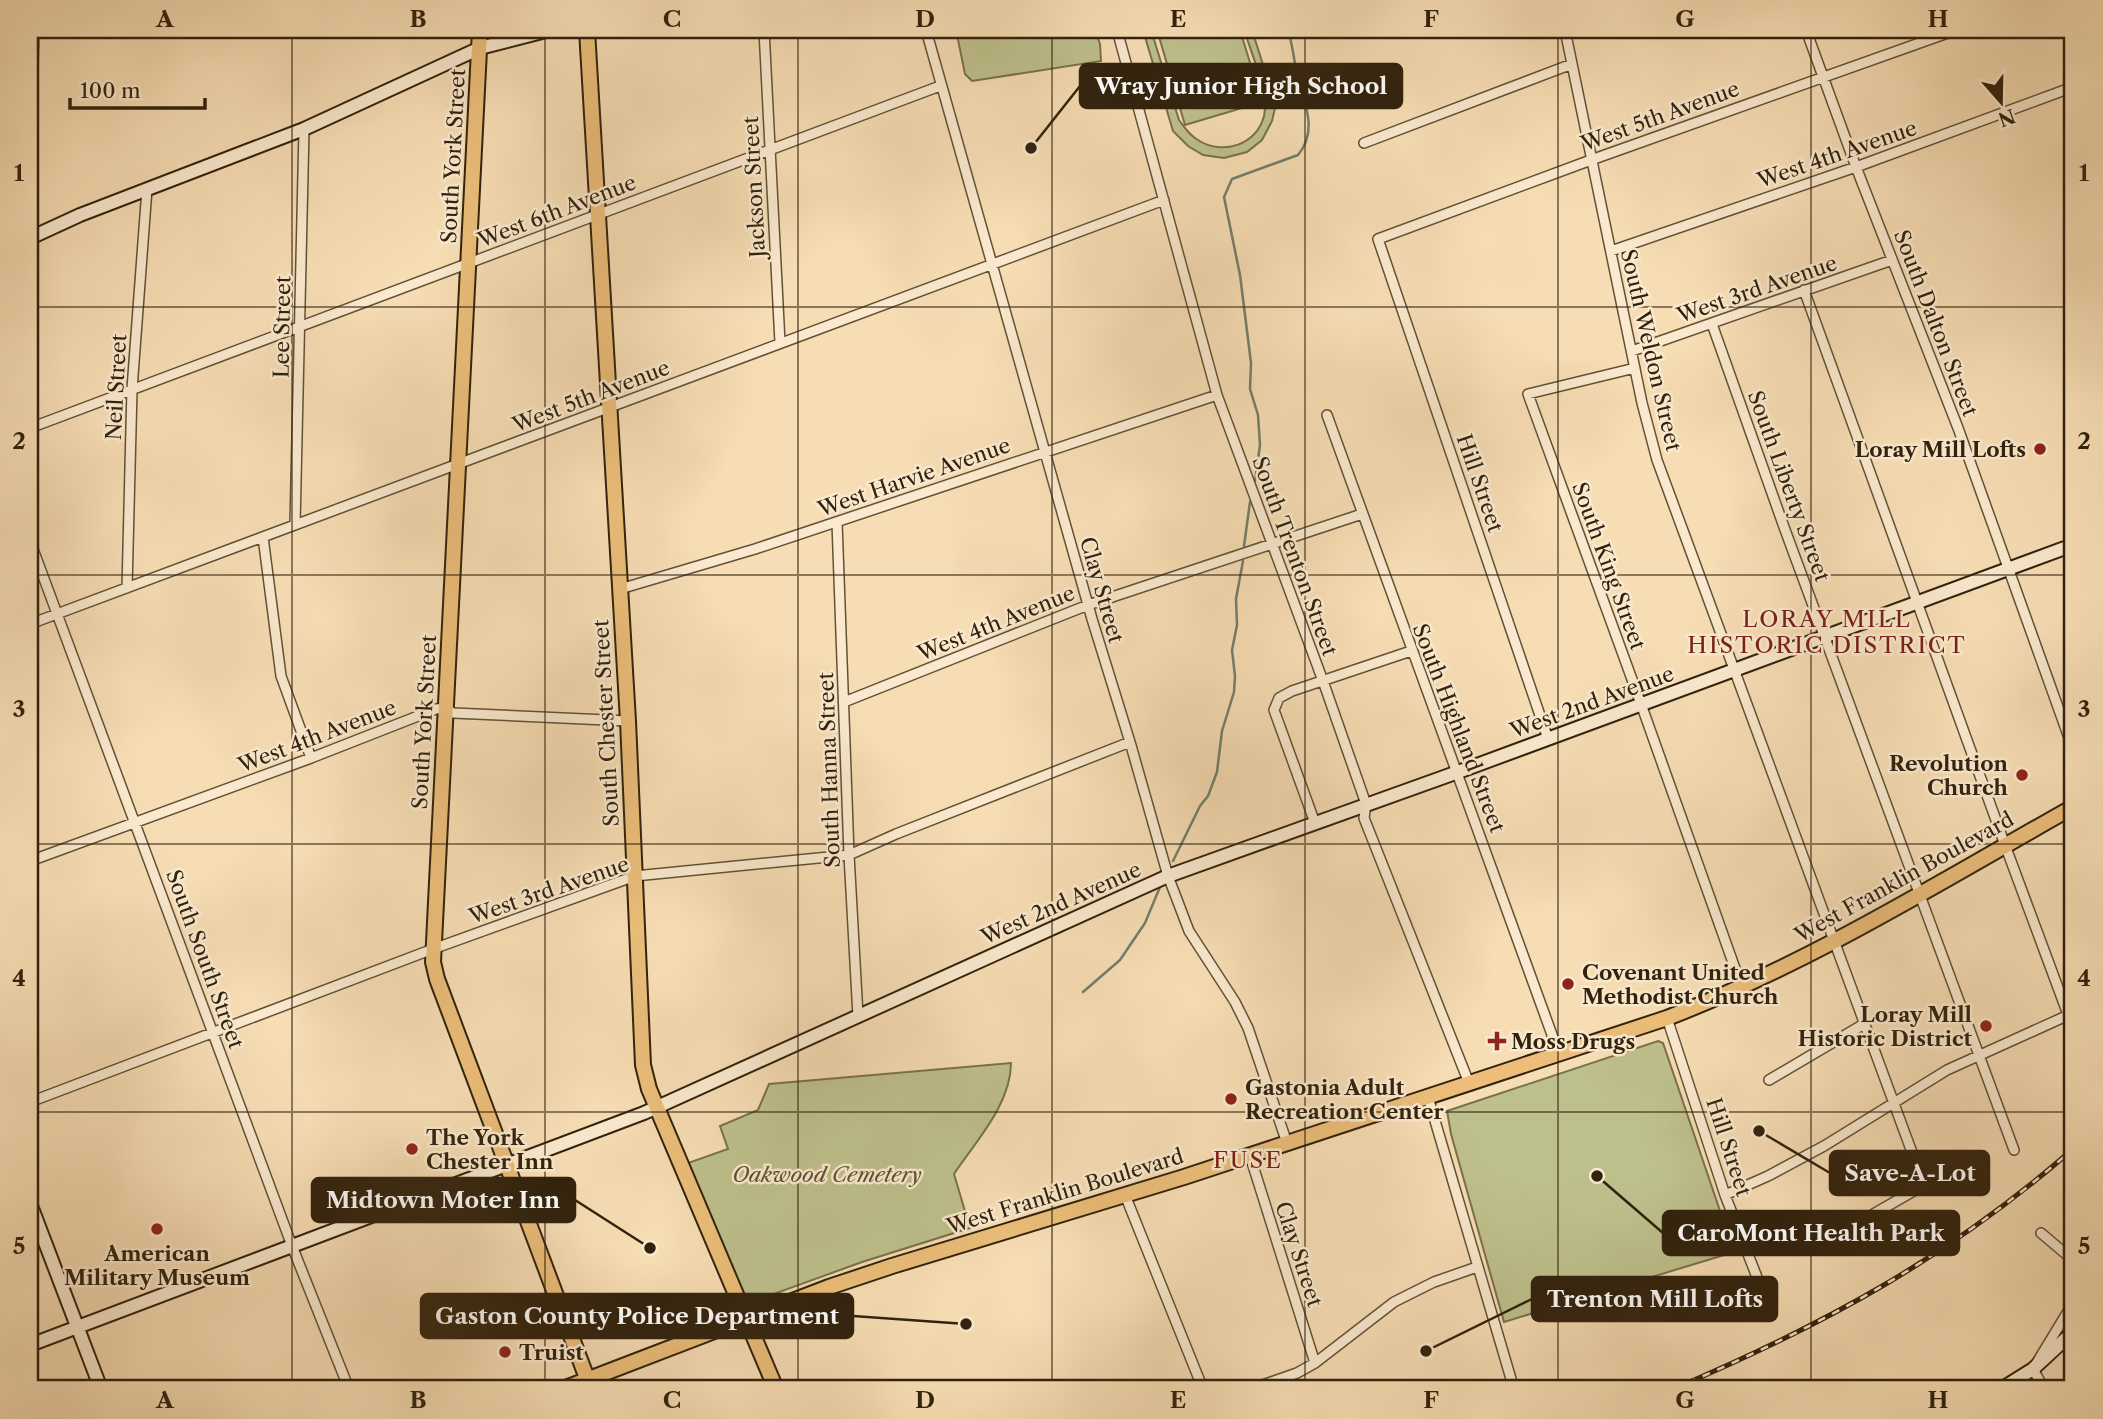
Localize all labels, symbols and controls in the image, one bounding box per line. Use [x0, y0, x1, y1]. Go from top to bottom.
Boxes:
text: A [155, 5, 175, 33]
text: B [409, 5, 427, 33]
text: C [663, 5, 681, 33]
text: D [915, 5, 935, 33]
text: E [1170, 5, 1186, 33]
text: F [1423, 5, 1439, 33]
text: G [1675, 5, 1695, 33]
text: H [1928, 5, 1949, 33]
callout: Wray Junior High School [1080, 64, 1402, 108]
scale bar [70, 66, 205, 110]
north arrow [1966, 66, 2036, 136]
street label: South York Street [436, 67, 470, 244]
text: Wray Junior High School [1094, 72, 1387, 100]
street label: West 5th Avenue [1577, 76, 1742, 157]
text: 100 m [80, 78, 141, 103]
text: N [1995, 104, 2018, 131]
street label: Jackson Street [738, 115, 770, 261]
street label: West 4th Avenue [1753, 115, 1920, 193]
text: 1 [14, 159, 25, 187]
text: 1 [2079, 159, 2090, 187]
street label: West 6th Avenue [474, 169, 640, 253]
street label: South Dalton Street [1889, 226, 1983, 420]
street label: South Weldon Street [1616, 246, 1687, 454]
street label: West 3rd Avenue [1673, 250, 1840, 328]
street label: Lee Street [269, 275, 295, 378]
street label: Neil Street [101, 333, 131, 441]
street label: West 5th Avenue [508, 355, 673, 438]
street label: South Liberty Street [1743, 387, 1835, 586]
text: 2 [12, 427, 26, 455]
text: 2 [2077, 427, 2091, 455]
street label: Hill Street [1452, 431, 1509, 536]
street label: West Harvie Avenue [814, 432, 1013, 522]
place label: Loray Mill Lofts [1855, 437, 2026, 462]
marker: Loray Mill Lofts [2032, 441, 2048, 457]
street label: South Trenton Street [1247, 453, 1343, 660]
street label: South King Street [1567, 479, 1651, 654]
street label: Clay Street [1075, 534, 1129, 646]
street label: West 4th Avenue [913, 580, 1078, 666]
district label: LORAY MILL HISTORIC DISTRICT [1687, 605, 1967, 659]
street label: South Chester Street [588, 618, 624, 827]
street label: South Highland Street [1408, 620, 1511, 836]
street label: South York Street [407, 633, 441, 810]
street label: West 2nd Avenue [1506, 661, 1677, 744]
street label: South Hanna Street [813, 671, 845, 868]
street label: West 4th Avenue [234, 694, 399, 778]
text: 3 [13, 695, 26, 723]
text: 3 [2078, 695, 2091, 723]
place label: Revolution Church [1889, 751, 2009, 800]
marker: Revolution Church [2014, 767, 2030, 783]
street label: West Franklin Boulevard [1789, 806, 2018, 948]
street label: West 3rd Avenue [465, 851, 632, 929]
street label: West 2nd Avenue [976, 857, 1145, 950]
street label: South South Street [161, 866, 249, 1052]
place label: Covenant United Methodist Church [1582, 960, 1779, 1009]
text: 4 [12, 964, 26, 992]
text: 4 [2077, 964, 2091, 992]
marker: Covenant United Methodist Church [1560, 976, 1576, 992]
place label: Loray Mill Historic District [1798, 1002, 1973, 1051]
marker: Loray Mill Historic District [1978, 1018, 1994, 1034]
place label: Moss Drugs [1511, 1029, 1635, 1054]
marker: Moss Drugs [1489, 1033, 1505, 1049]
place label: Gastonia Adult Recreation Center [1245, 1075, 1445, 1124]
marker: Gastonia Adult Recreation Center [1223, 1091, 1239, 1107]
street label: Hill Street [1701, 1095, 1757, 1200]
place label: The York Chester Inn [426, 1125, 554, 1174]
marker: The York Chester Inn [404, 1141, 420, 1157]
street label: West Franklin Boulevard [943, 1143, 1187, 1239]
district label: FUSE [1213, 1146, 1283, 1174]
callout: Save-A-Lot [1830, 1151, 1989, 1195]
text: Save-A-Lot [1844, 1159, 1976, 1187]
park label: Oakwood Cemetery [732, 1162, 922, 1187]
callout: Midtown Moter Inn [312, 1178, 575, 1222]
text: Midtown Moter Inn [326, 1186, 560, 1214]
street label: Clay Street [1270, 1198, 1328, 1310]
callout: CaroMont Health Park [1663, 1211, 1959, 1255]
text: CaroMont Health Park [1677, 1219, 1946, 1247]
marker: American Military Museum [149, 1221, 165, 1237]
text: 5 [13, 1232, 25, 1260]
text: 5 [2078, 1232, 2090, 1260]
place label: American Military Museum [64, 1241, 250, 1290]
callout: Trenton Mill Lofts [1532, 1277, 1777, 1321]
text: Trenton Mill Lofts [1547, 1285, 1763, 1313]
callout: Gaston County Police Department [421, 1294, 853, 1338]
text: Gaston County Police Department [435, 1302, 840, 1330]
place label: Truist [519, 1340, 584, 1365]
marker: Truist [497, 1344, 513, 1360]
text: A [155, 1386, 175, 1414]
text: B [409, 1386, 427, 1414]
text: C [663, 1386, 681, 1414]
text: D [915, 1386, 935, 1414]
text: E [1170, 1386, 1186, 1414]
text: F [1423, 1386, 1439, 1414]
text: G [1675, 1386, 1695, 1414]
text: H [1928, 1386, 1949, 1414]

